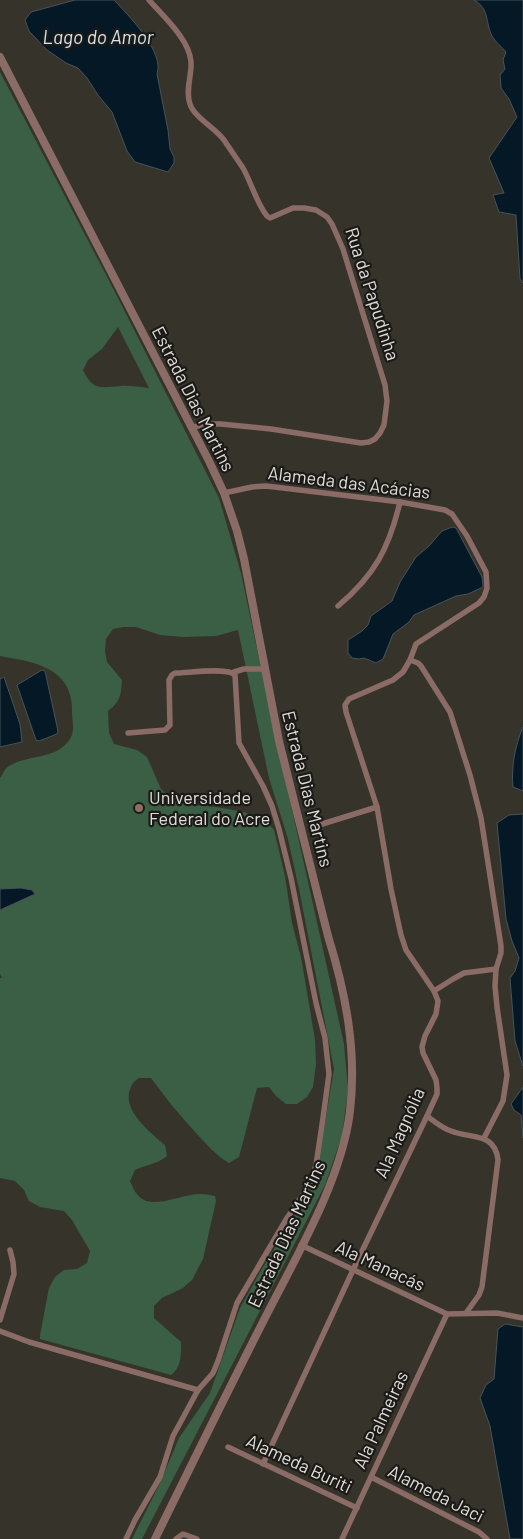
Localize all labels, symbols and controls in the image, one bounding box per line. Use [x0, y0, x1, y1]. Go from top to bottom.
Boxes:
water label: Lago do Amor [43, 25, 155, 48]
street label: Rua da Papudinha [341, 224, 405, 363]
street label: Estrada Dias Martins [148, 322, 240, 475]
street label: Alameda das Acácias [267, 461, 432, 503]
street label: Estrada Dias Martins [278, 708, 338, 869]
place label: Universidade Federal do Acre [149, 786, 270, 829]
marker: Universidade Federal do Acre [133, 802, 145, 814]
street label: Ala Magnólia [369, 1084, 429, 1181]
street label: Estrada Dias Martins [242, 1156, 330, 1311]
street label: Ala Manacás [332, 1235, 429, 1295]
street label: Ala Palmeiras [348, 1367, 412, 1472]
street label: Alameda Buriti [243, 1429, 356, 1497]
street label: Alameda Jaci [385, 1460, 488, 1527]

